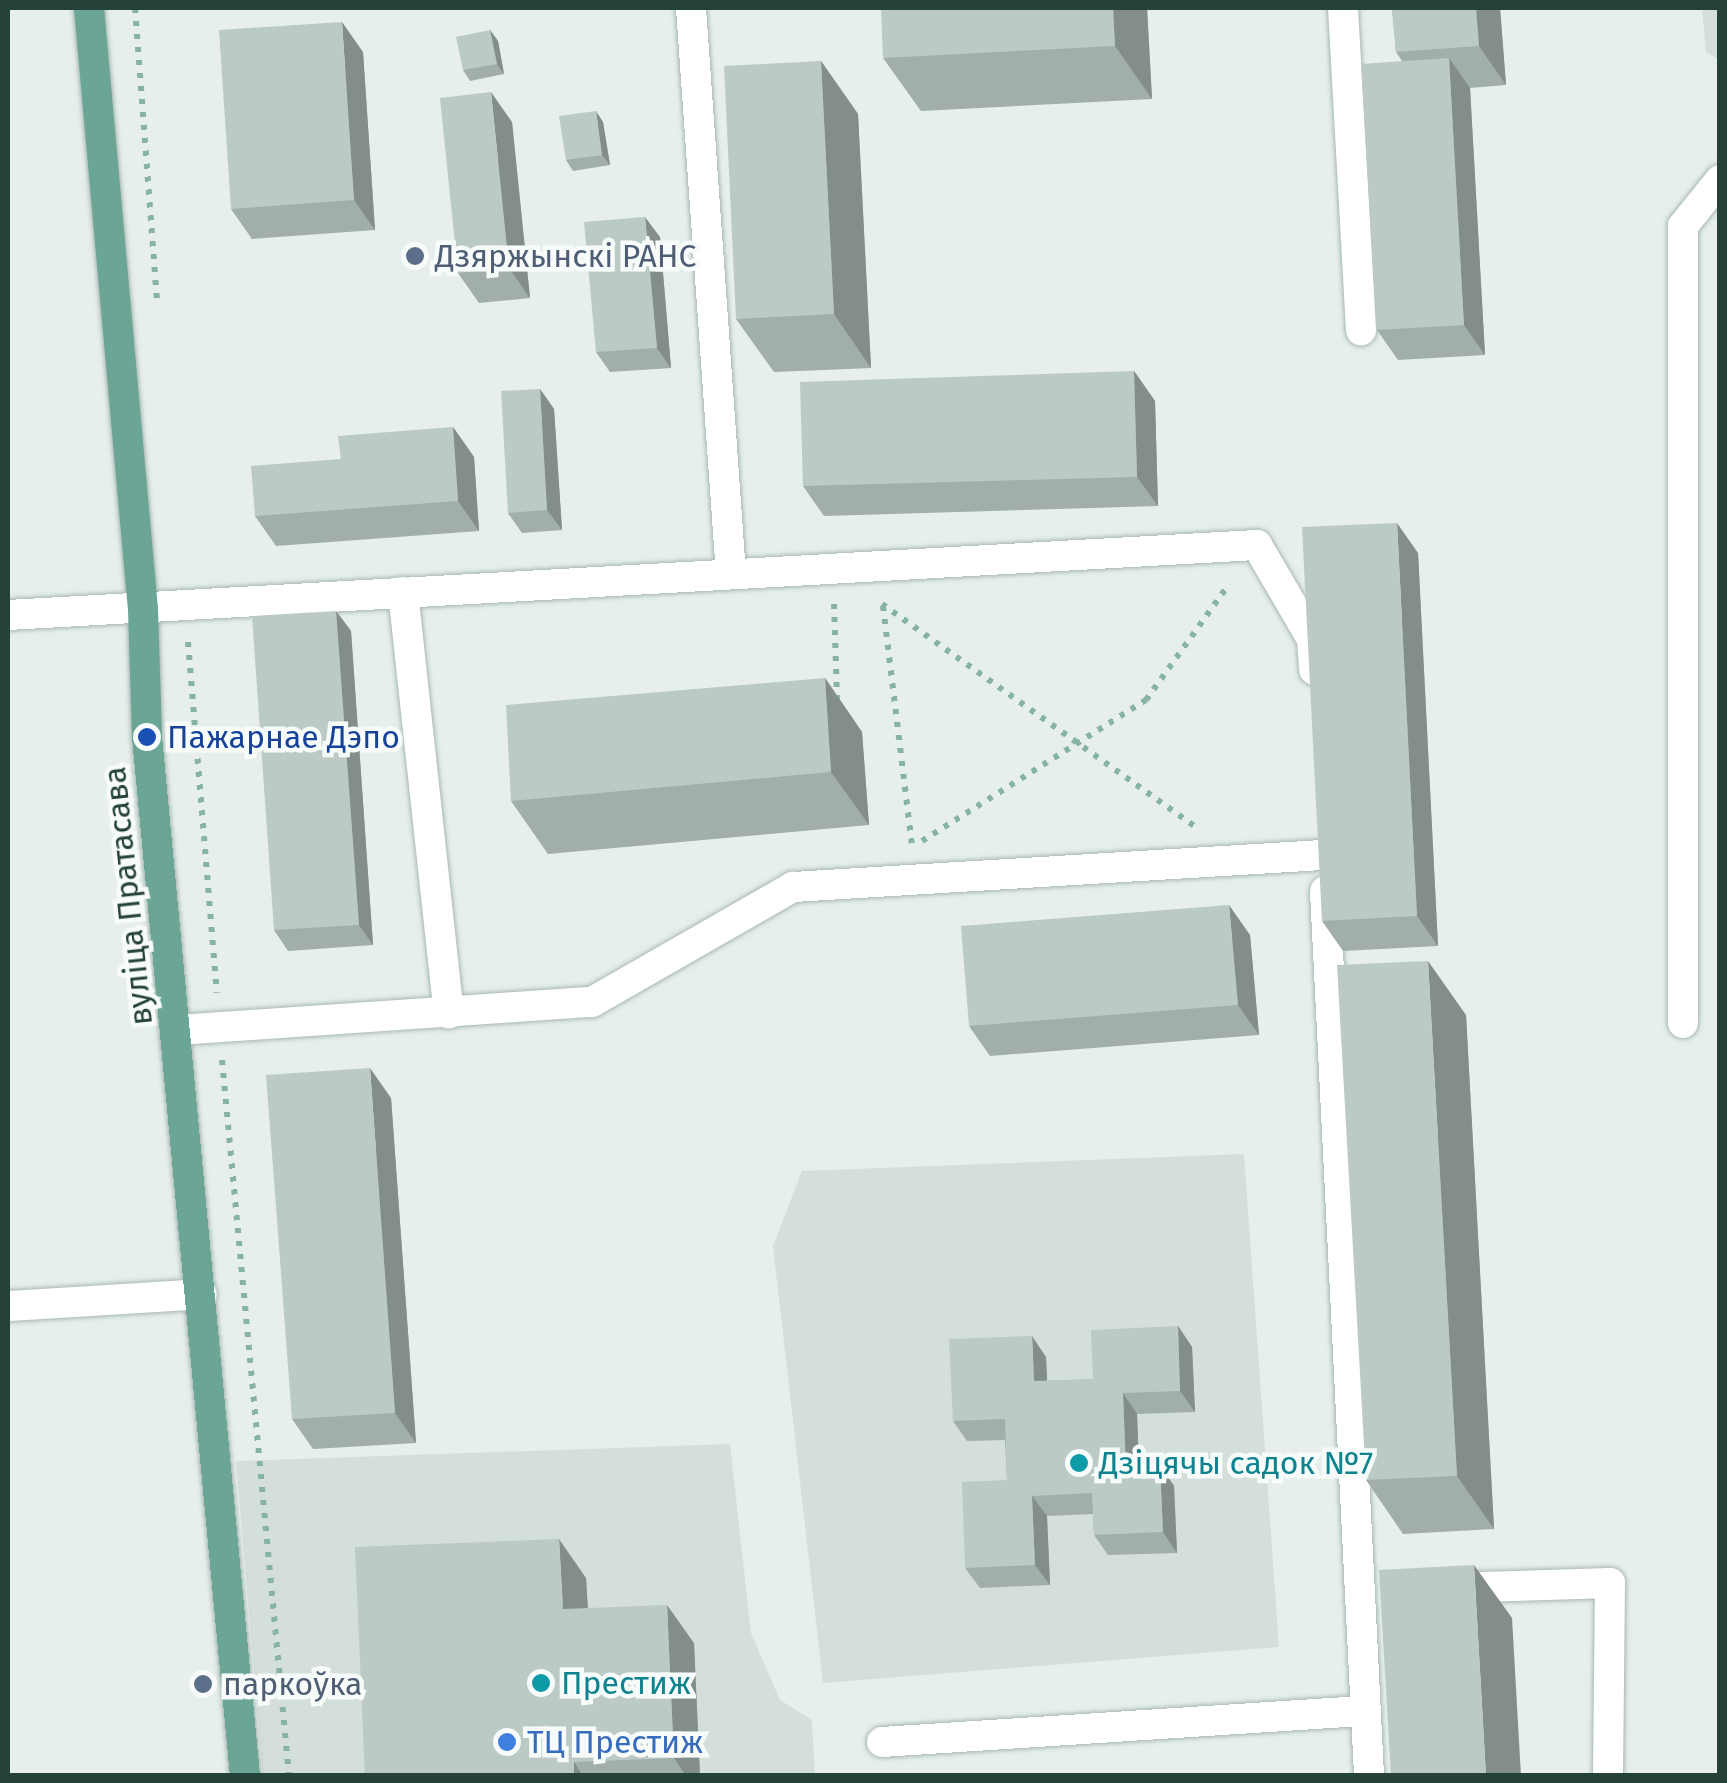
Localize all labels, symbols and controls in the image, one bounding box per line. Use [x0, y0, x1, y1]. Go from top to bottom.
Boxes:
place label: Дзяржынскі РАНС [435, 237, 696, 275]
marker: Дзяржынскі РАНС [404, 245, 426, 267]
place label: Пажарнае Дэпо [167, 718, 400, 756]
marker: Пажарнае Дэпо [136, 726, 158, 748]
street label: вуліца Пратасава [95, 765, 161, 1027]
place label: Дзіцячы садок №7 [1099, 1444, 1373, 1482]
marker: Дзіцячы садок №7 [1068, 1452, 1090, 1474]
place label: Престиж [561, 1664, 691, 1702]
place label: паркоўка [223, 1665, 362, 1703]
marker: Престиж [530, 1672, 552, 1694]
marker: паркоўка [192, 1673, 214, 1695]
place label: ТЦ Престиж [527, 1723, 703, 1761]
marker: ТЦ Престиж [496, 1731, 518, 1753]

